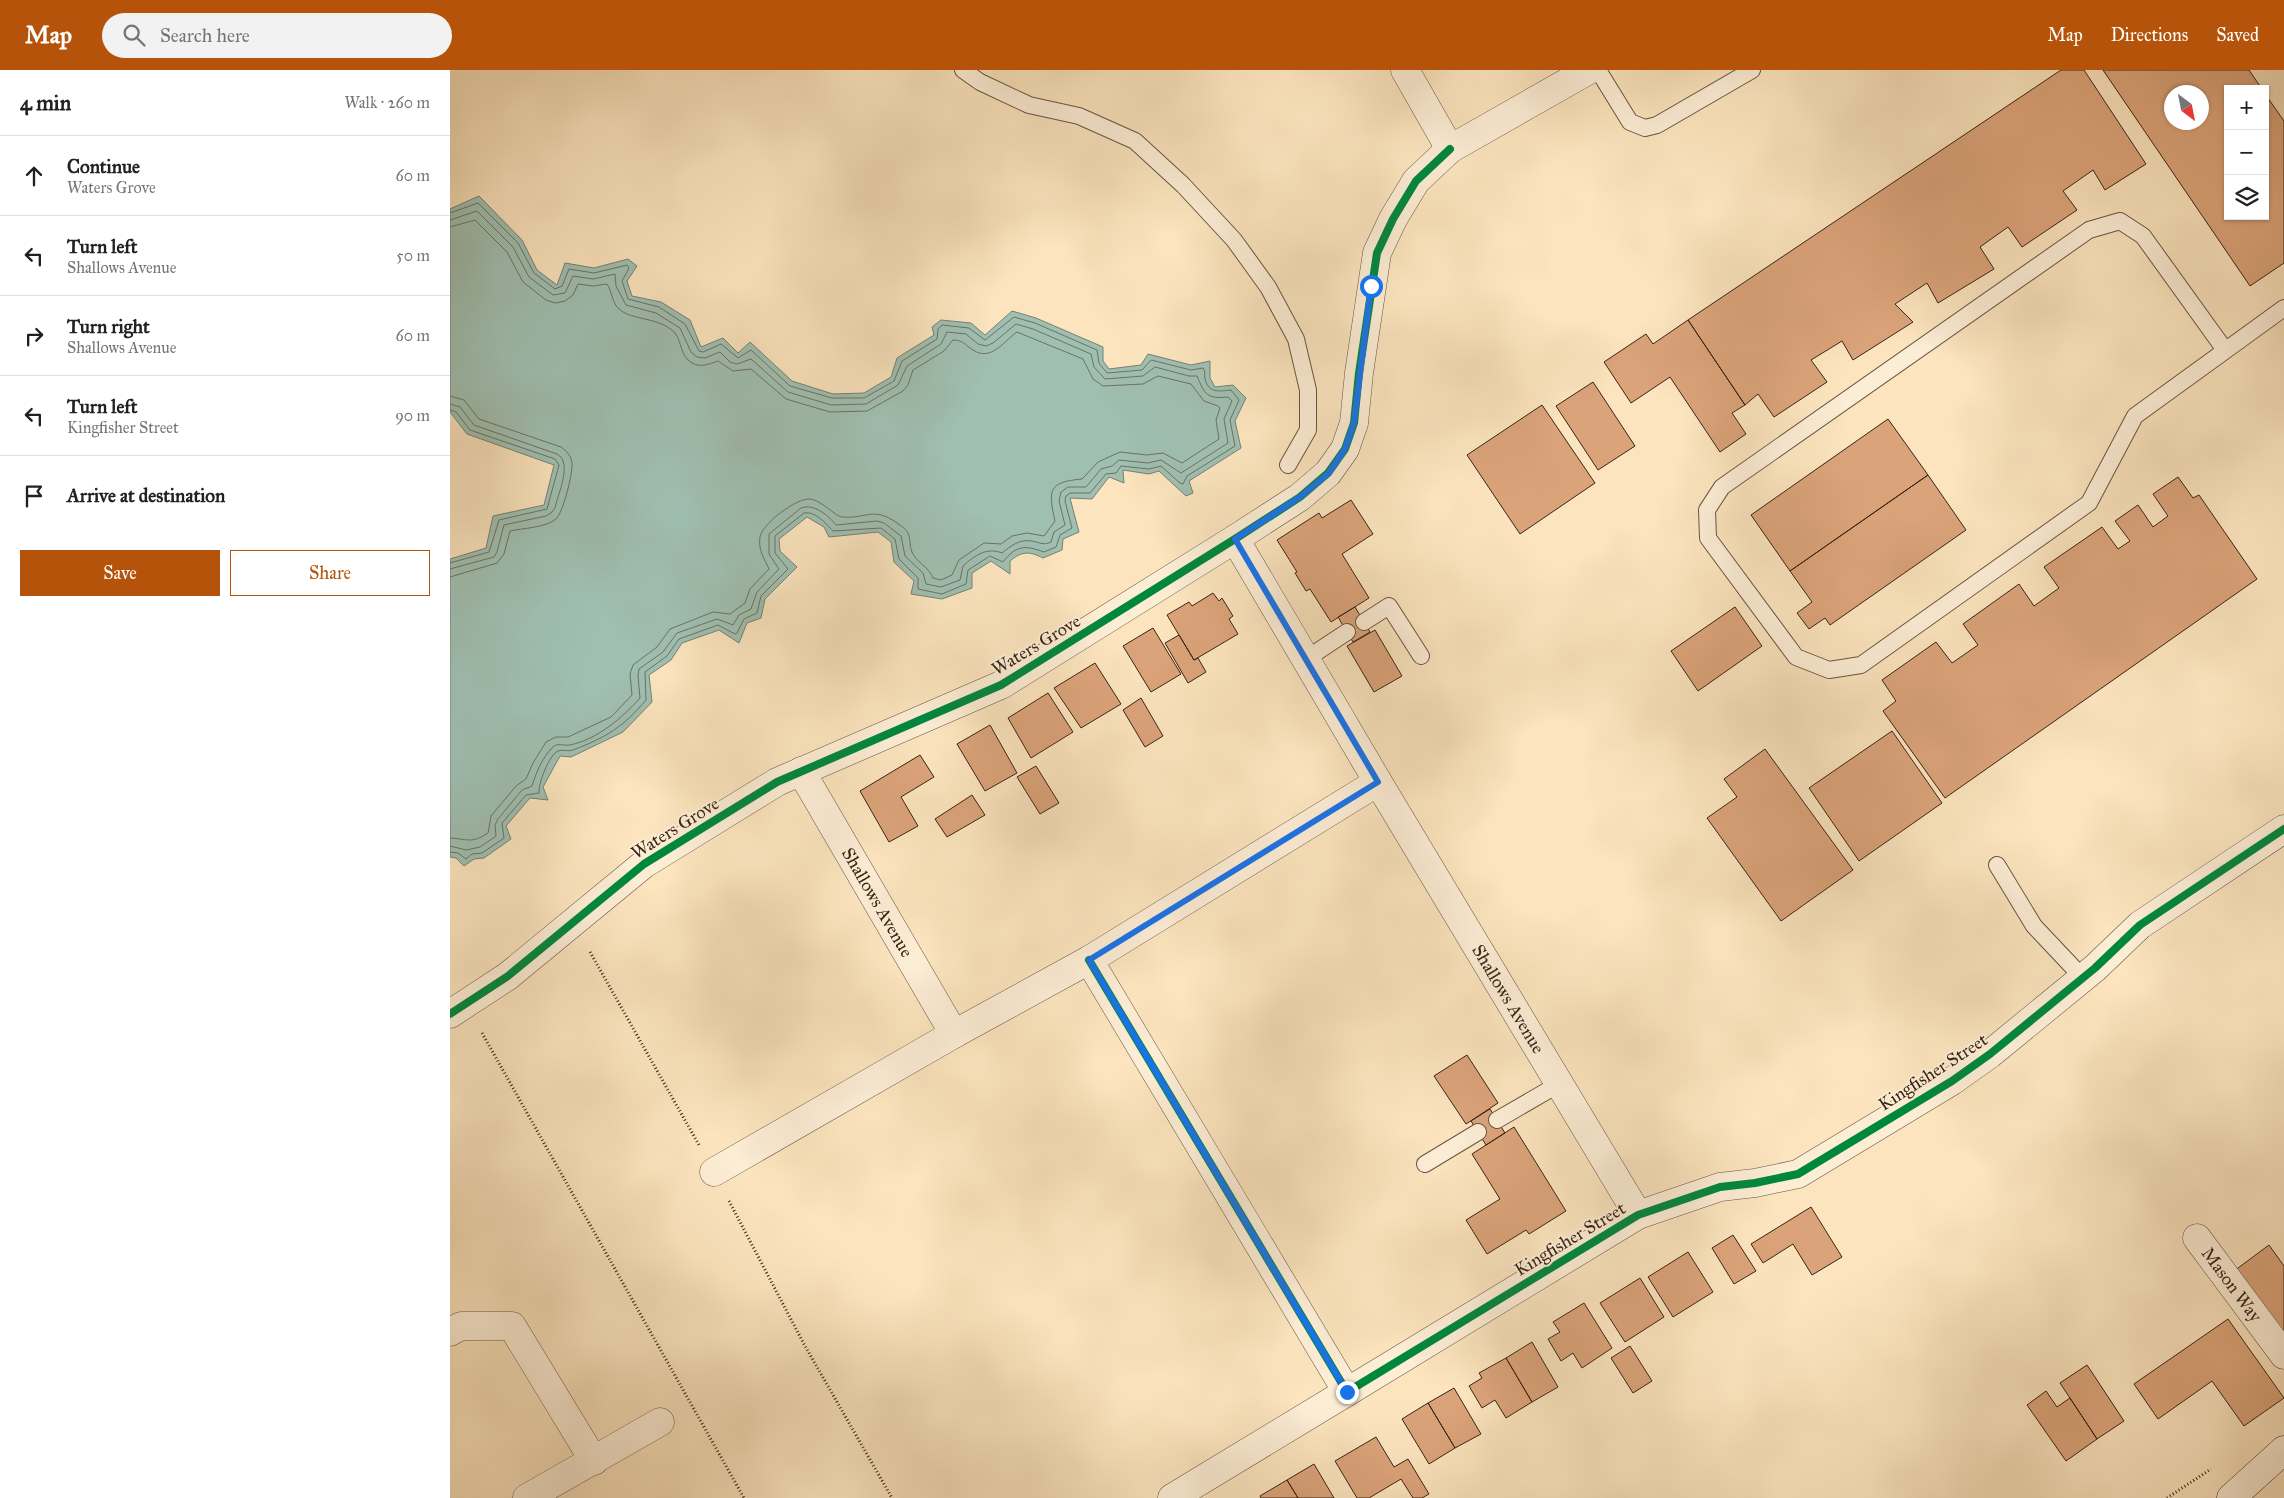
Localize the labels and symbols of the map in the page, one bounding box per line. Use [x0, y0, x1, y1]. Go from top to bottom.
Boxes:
north arrow [2164, 85, 2209, 130]
route start [1360, 275, 1383, 298]
street label: Waters Grove [988, 610, 1084, 680]
street label: Waters Grove [627, 792, 723, 864]
street label: Shallows Avenue [837, 844, 918, 961]
street label: Shallows Avenue [1467, 940, 1549, 1057]
street label: Kingfisher Street [1874, 1028, 1993, 1116]
street label: Kingfisher Street [1510, 1197, 1631, 1282]
street label: Mason Way [2197, 1243, 2267, 1327]
route end [1336, 1381, 1359, 1404]

